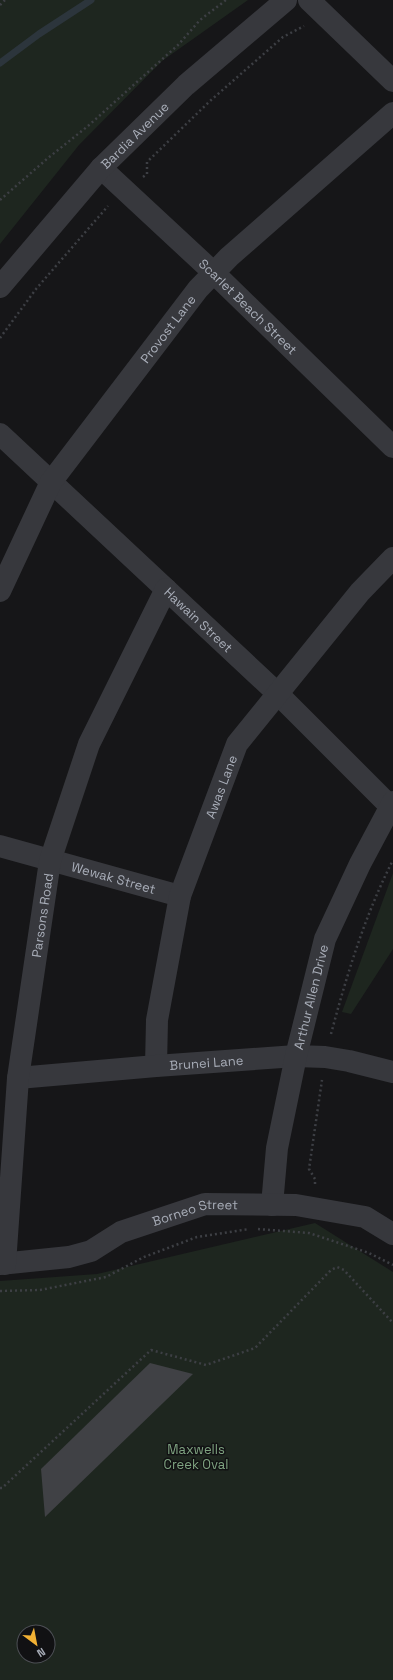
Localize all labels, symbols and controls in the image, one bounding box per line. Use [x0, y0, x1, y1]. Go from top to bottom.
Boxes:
street label: Bardia Avenue [97, 98, 173, 173]
street label: Scarlet Beach Street [195, 255, 301, 358]
street label: Provost Lane [137, 292, 200, 367]
street label: Hawain Street [160, 584, 236, 656]
street label: Awas Lane [202, 753, 241, 821]
street label: Wewak Street [70, 858, 158, 898]
street label: Parsons Road [28, 872, 57, 959]
street label: Arthur Allen Drive [290, 943, 332, 1051]
street label: Brunei Lane [169, 1052, 244, 1074]
street label: Borneo Street [150, 1196, 238, 1230]
park label: Maxwells Creek Oval [164, 1441, 228, 1473]
north arrow [16, 1624, 56, 1664]
text: N [34, 1645, 48, 1660]

